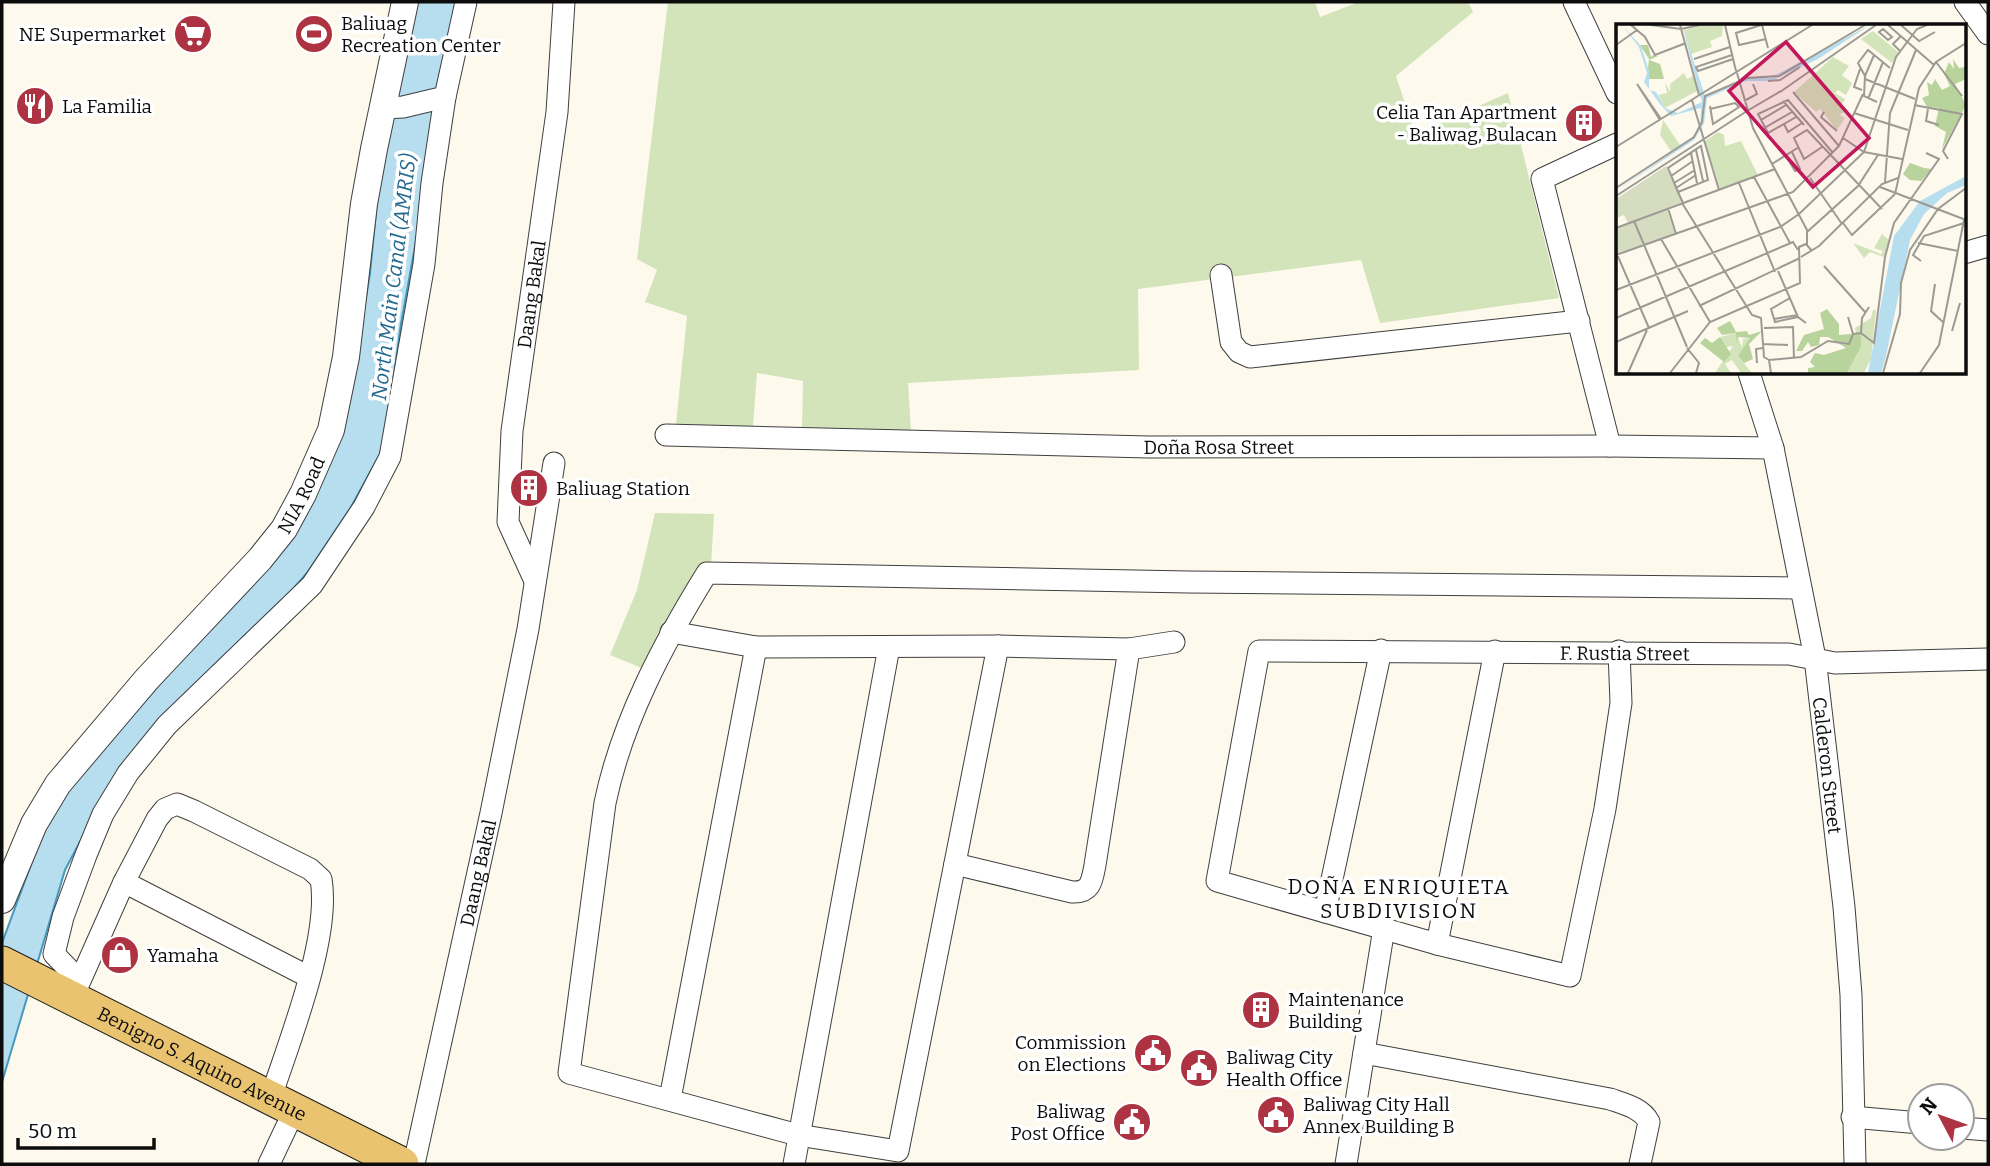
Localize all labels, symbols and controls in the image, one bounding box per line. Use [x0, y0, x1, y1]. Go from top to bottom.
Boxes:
place label: Baliuag Recreation Center [341, 12, 501, 57]
supermarket icon: NE Supermarket [172, 13, 214, 55]
sports icon: Baliuag Recreation Center [293, 13, 335, 55]
place label: NE Supermarket [19, 23, 166, 46]
inset map [1616, 24, 1966, 374]
restaurant icon: La Familia [14, 85, 56, 127]
place label: La Familia [62, 95, 153, 118]
place label: Celia Tan Apartment - Baliwag, Bulacan [1376, 101, 1557, 146]
building icon: Celia Tan Apartment - Baliwag, Bulacan [1563, 102, 1605, 144]
water label: North Main Canal (AMRIS) [366, 152, 422, 402]
street label: Daang Bakal [513, 239, 551, 350]
street label: Doña Rosa Street [1143, 436, 1294, 459]
street label: NIA Road [273, 453, 330, 538]
building icon: Baliuag Station [508, 467, 550, 509]
place label: Baliuag Station [556, 477, 690, 500]
street label: F. Rustia Street [1560, 642, 1690, 665]
street label: Calderon Street [1808, 696, 1846, 835]
street label: Daang Bakal [455, 817, 501, 929]
district label: DOÑA ENRIQUIETA SUBDIVISION [1287, 874, 1511, 924]
shop icon: Yamaha [99, 934, 141, 976]
place label: Yamaha [147, 944, 219, 967]
place label: Maintenance Building [1288, 988, 1404, 1033]
building icon: Maintenance Building [1240, 989, 1282, 1031]
street label: Benigno S. Aquino Avenue [94, 1002, 310, 1126]
place label: Commission on Elections [1015, 1031, 1126, 1076]
public building icon: Commission on Elections [1132, 1032, 1174, 1074]
place label: Baliwag City Health Office [1226, 1046, 1342, 1091]
public building icon: Baliwag City Health Office [1178, 1047, 1220, 1089]
north arrow [1906, 1082, 1976, 1152]
place label: Baliwag City Hall Annex Building B [1303, 1093, 1455, 1138]
text: N [1915, 1093, 1942, 1119]
public building icon: Baliwag City Hall Annex Building B [1255, 1094, 1297, 1136]
place label: Baliwag Post Office [1010, 1100, 1105, 1145]
public building icon: Baliwag Post Office [1111, 1101, 1153, 1143]
scale bar [18, 1106, 154, 1150]
text: 50 m [28, 1118, 77, 1144]

